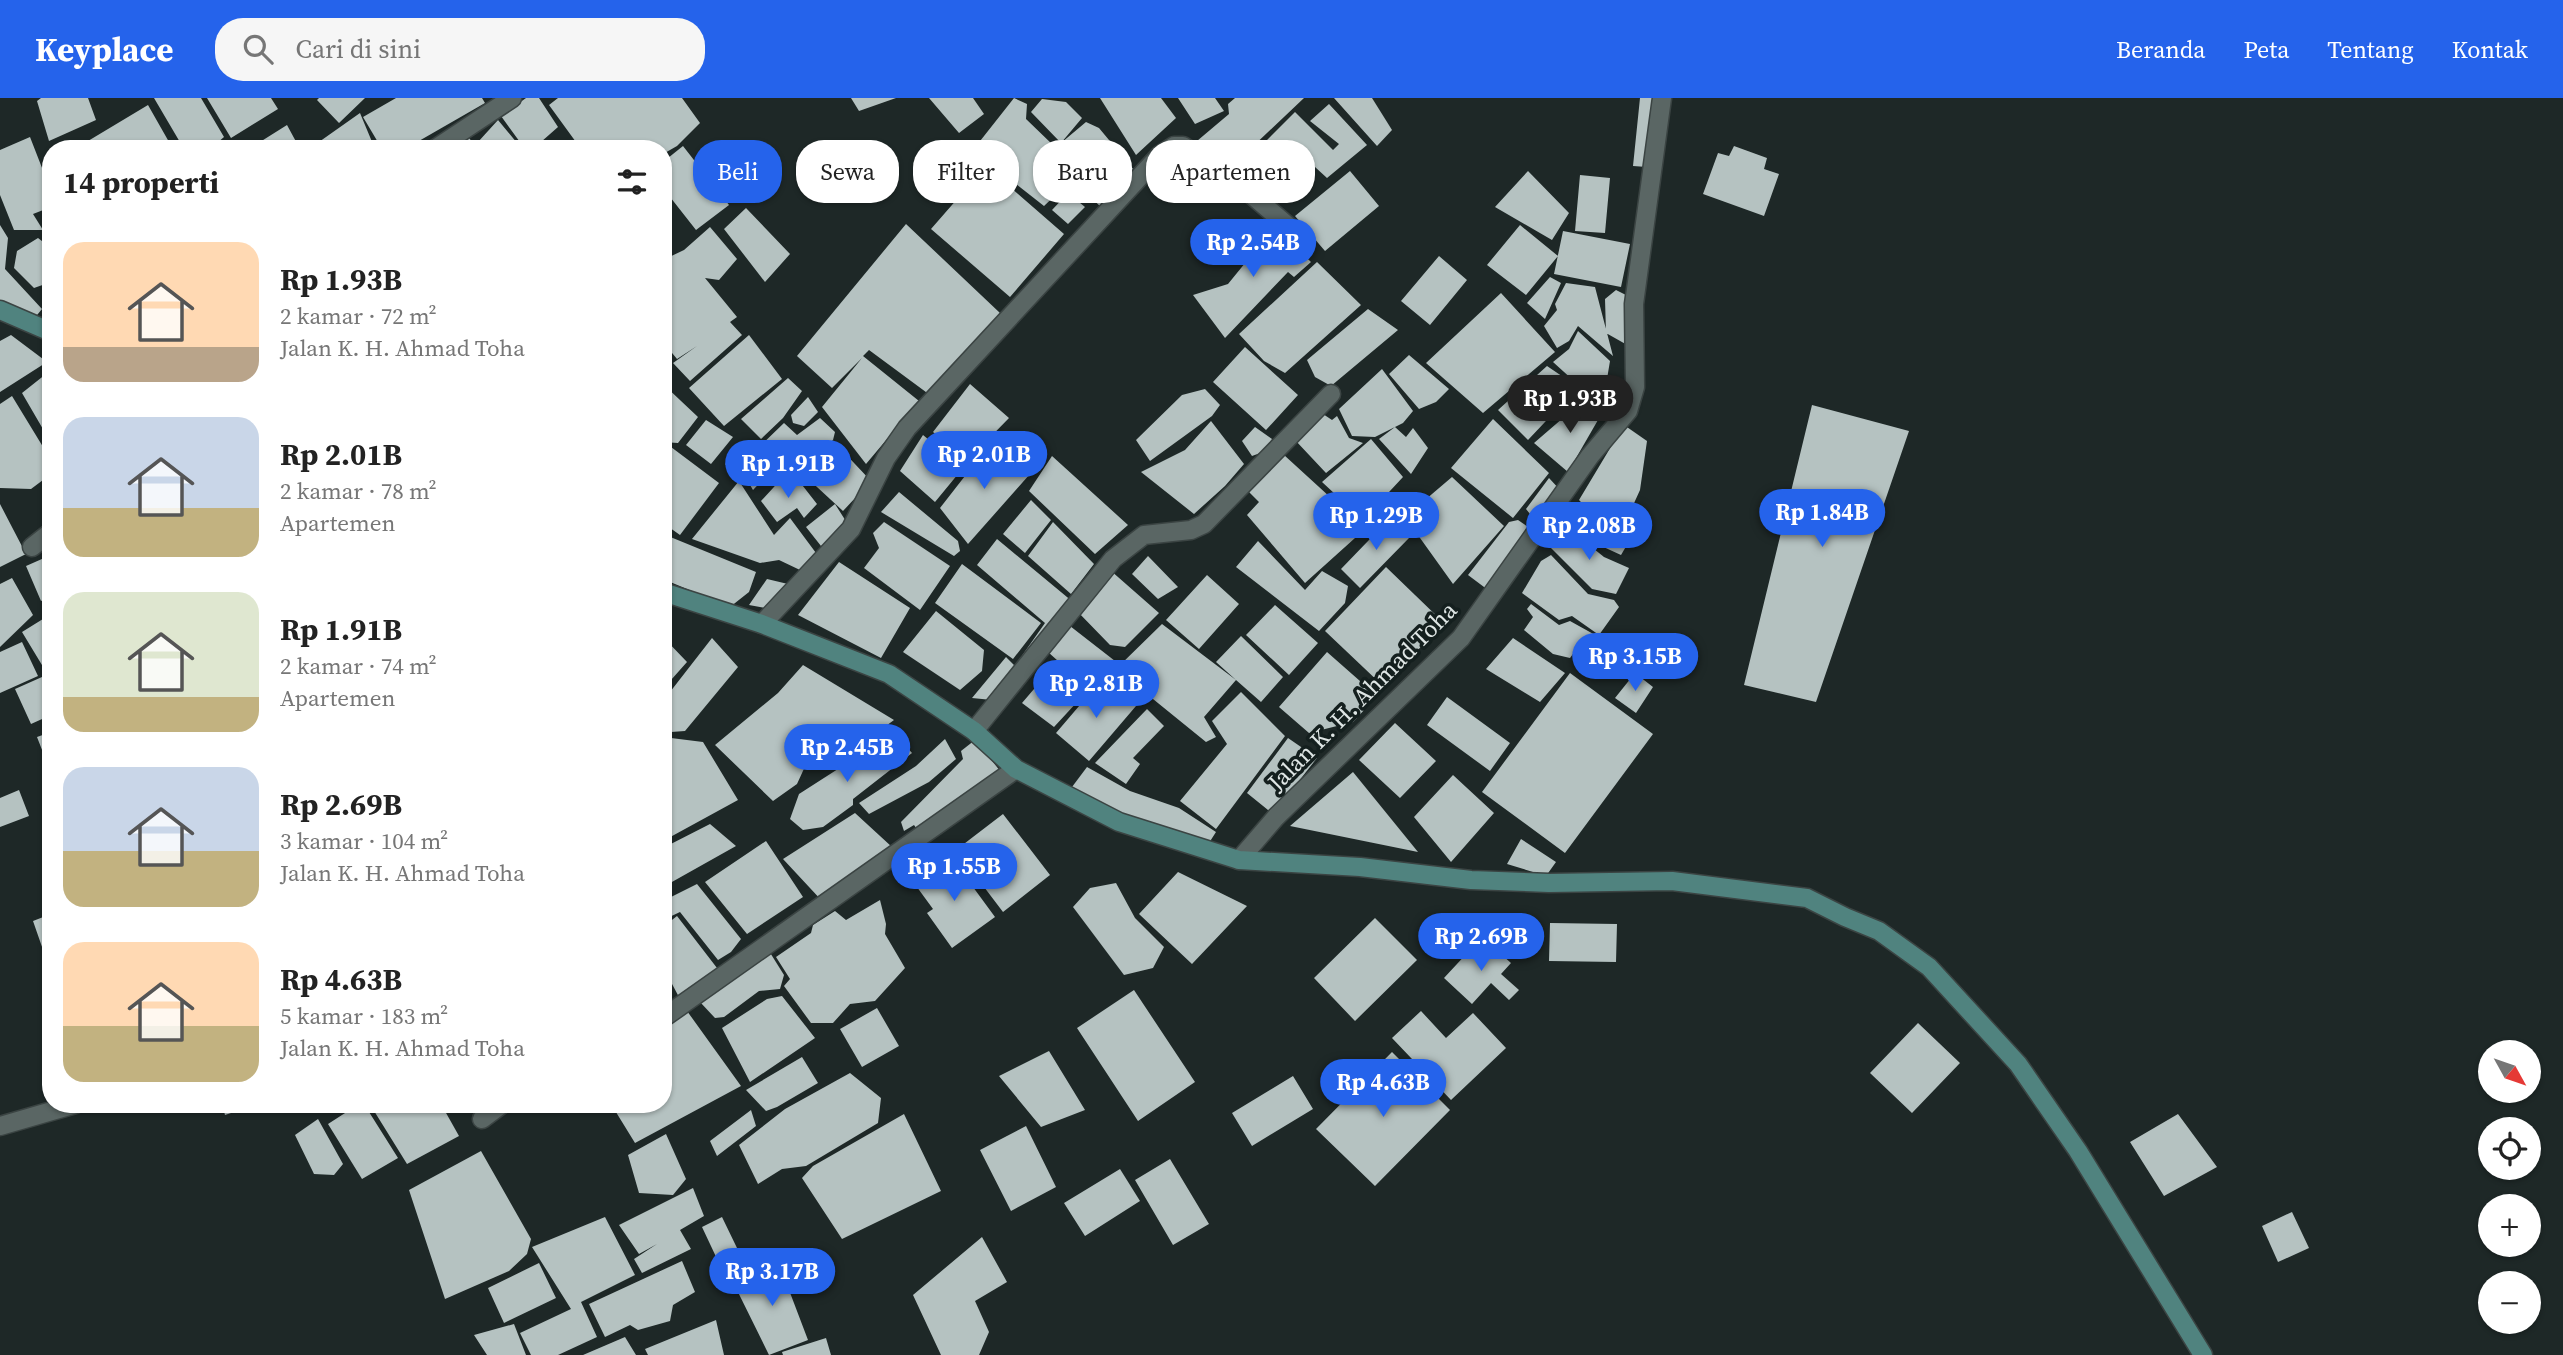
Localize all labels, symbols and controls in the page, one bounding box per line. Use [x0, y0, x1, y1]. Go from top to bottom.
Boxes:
search box [215, 18, 705, 81]
text: Keyplace [35, 27, 173, 72]
icon: search [239, 30, 277, 68]
text: Cari di sini [295, 31, 421, 67]
text: Beranda [2116, 33, 2205, 66]
text: Peta [2243, 33, 2289, 66]
text: Tentang [2327, 33, 2414, 66]
text: Kontak [2452, 33, 2528, 66]
chip: Beli [693, 140, 782, 203]
chip: Sewa [796, 140, 899, 203]
chip: Filter [913, 140, 1019, 203]
chip: Baru [1033, 140, 1132, 203]
chip: Apartemen [1146, 140, 1315, 203]
text: 14 properti [63, 162, 219, 203]
icon: filters [613, 163, 651, 201]
pin: Rp 2.54B [1181, 220, 1325, 279]
text: Rp 2.54B [1206, 226, 1300, 258]
text: Rp 1.93B [280, 259, 402, 300]
icon: home [119, 270, 203, 354]
text: 2 kamar · 72 m² [280, 300, 437, 332]
text: Jalan K. H. Ahmad Toha [280, 332, 525, 364]
pin: Rp 1.93B [1498, 376, 1642, 435]
text: Rp 1.93B [1523, 382, 1617, 414]
pin: Rp 2.01B [912, 432, 1056, 491]
text: Rp 2.01B [280, 434, 402, 475]
text: Rp 2.01B [937, 438, 1031, 470]
pin: Rp 1.91B [716, 440, 860, 500]
icon: home [119, 445, 203, 529]
text: Rp 1.91B [741, 447, 835, 479]
text: 2 kamar · 78 m² [280, 475, 437, 507]
pin: Rp 1.84B [1750, 490, 1894, 549]
pin: Rp 1.29B [1304, 492, 1448, 552]
text: Rp 1.84B [1775, 496, 1869, 528]
text: Rp 1.29B [1329, 499, 1423, 531]
pin: Rp 2.08B [1517, 503, 1661, 562]
text: Apartemen [280, 507, 395, 539]
text: Rp 2.08B [1542, 509, 1636, 541]
street label: Jalan K. H. Ahmad Toha [1259, 593, 1465, 799]
text: Rp 1.91B [280, 609, 402, 650]
icon: home [119, 620, 203, 704]
pin: Rp 3.15B [1563, 634, 1707, 693]
text: Rp 3.15B [1588, 640, 1682, 672]
text: 2 kamar · 74 m² [280, 650, 437, 682]
pin: Rp 2.81B [1024, 660, 1168, 720]
text: Rp 2.81B [1049, 667, 1143, 699]
text: Apartemen [280, 682, 395, 714]
pin: Rp 2.45B [775, 724, 919, 784]
text: Rp 2.45B [800, 731, 894, 763]
text: Rp 2.69B [280, 784, 402, 825]
icon: home [119, 795, 203, 879]
text: 3 kamar · 104 m² [280, 825, 448, 857]
pin: Rp 1.55B [882, 844, 1026, 903]
text: Rp 1.55B [907, 850, 1001, 882]
text: Jalan K. H. Ahmad Toha [280, 857, 525, 889]
pin: Rp 2.69B [1409, 914, 1553, 973]
text: Rp 2.69B [1434, 920, 1528, 952]
text: Rp 4.63B [280, 959, 402, 1000]
icon: home [119, 970, 203, 1054]
text: 5 kamar · 183 m² [280, 1000, 448, 1032]
text: Jalan K. H. Ahmad Toha [280, 1032, 525, 1064]
north arrow [2478, 1040, 2541, 1102]
map controls [2478, 1040, 2541, 1334]
pin: Rp 4.63B [1311, 1060, 1455, 1119]
text: Rp 4.63B [1336, 1066, 1430, 1098]
button: locate [2478, 1117, 2541, 1180]
button: + [2478, 1194, 2541, 1257]
pin: Rp 3.17B [700, 1248, 844, 1308]
text: Rp 3.17B [725, 1255, 819, 1287]
button: − [2478, 1271, 2541, 1334]

